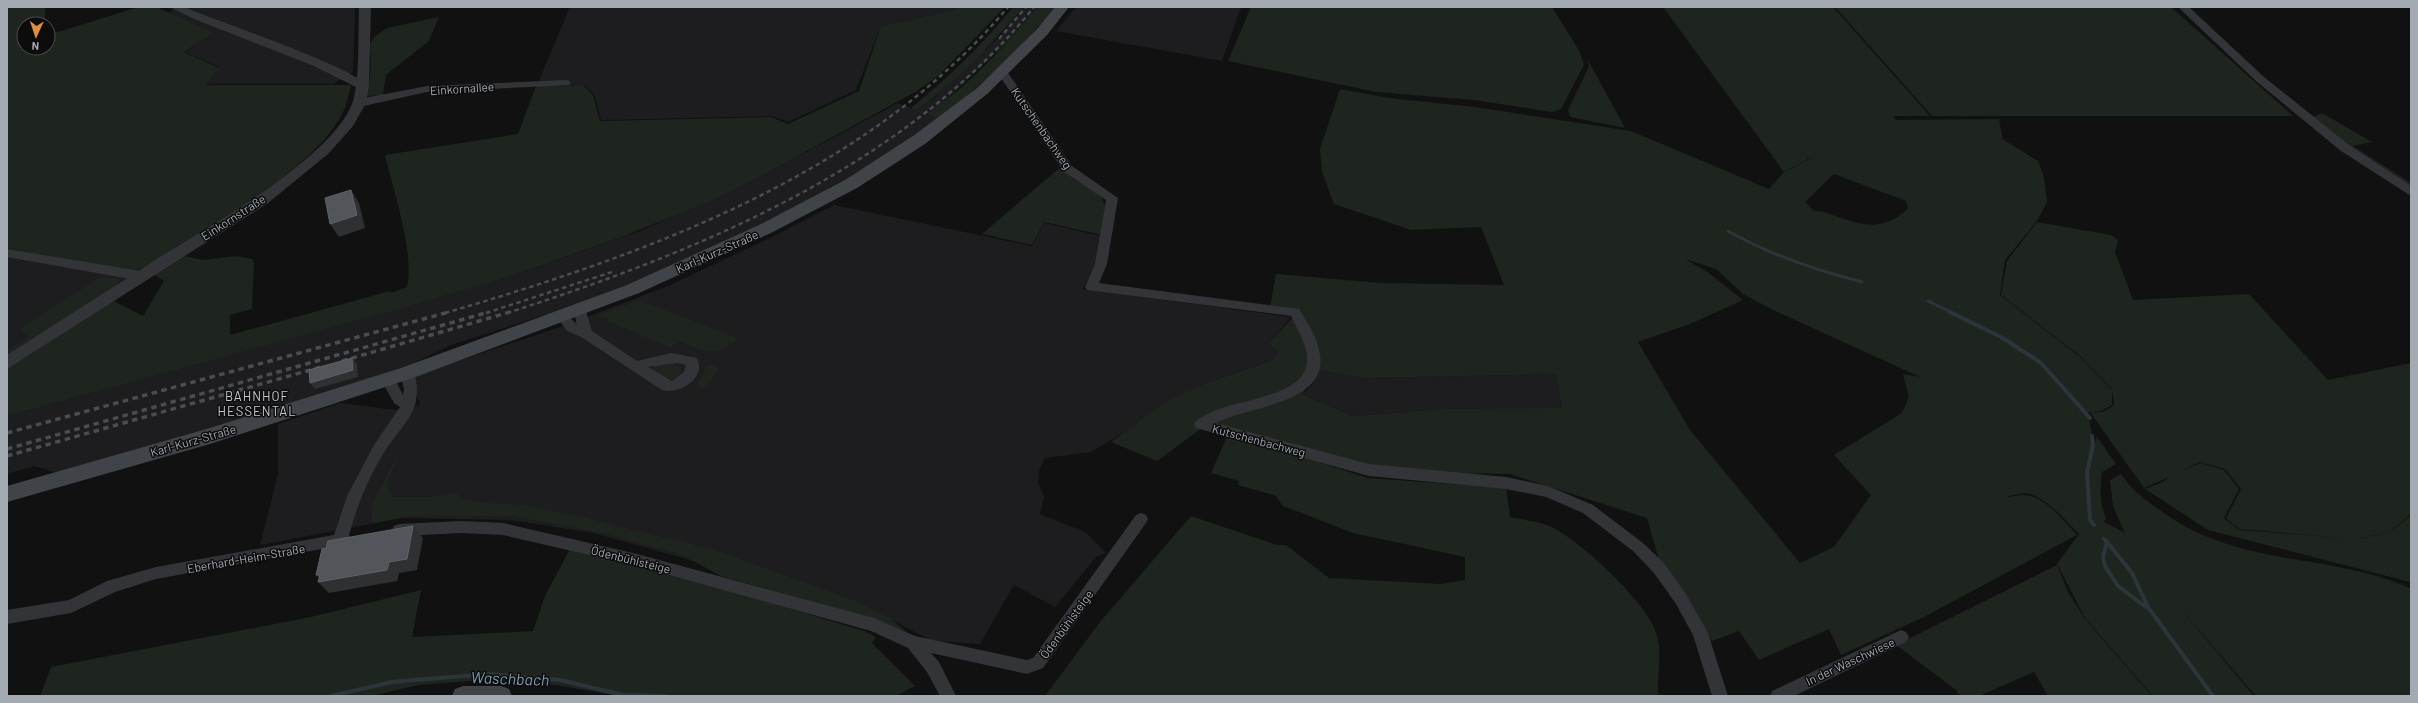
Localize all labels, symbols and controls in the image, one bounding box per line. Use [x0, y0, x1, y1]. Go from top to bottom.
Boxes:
north arrow [16, 16, 56, 56]
text: N [31, 40, 39, 53]
street label: Einkornallee [429, 79, 495, 97]
street label: Kutschenbachweg [1009, 85, 1075, 171]
street label: Einkornstraße [198, 191, 268, 243]
street label: Karl-Kurz-Straße [674, 227, 760, 275]
district label: BAHNHOF HESSENTAL [217, 388, 297, 419]
street label: Karl-Kurz-Straße [149, 421, 237, 459]
street label: Kutschenbachweg [1211, 421, 1307, 459]
street label: Eberhard-Heim-Straße [186, 541, 306, 575]
street label: Ödenbühlsteige [590, 542, 672, 576]
street label: Ödenbühlsteige [1036, 587, 1096, 661]
street label: In der Waschwiese [1803, 634, 1897, 688]
water label: Waschbach [470, 667, 550, 689]

